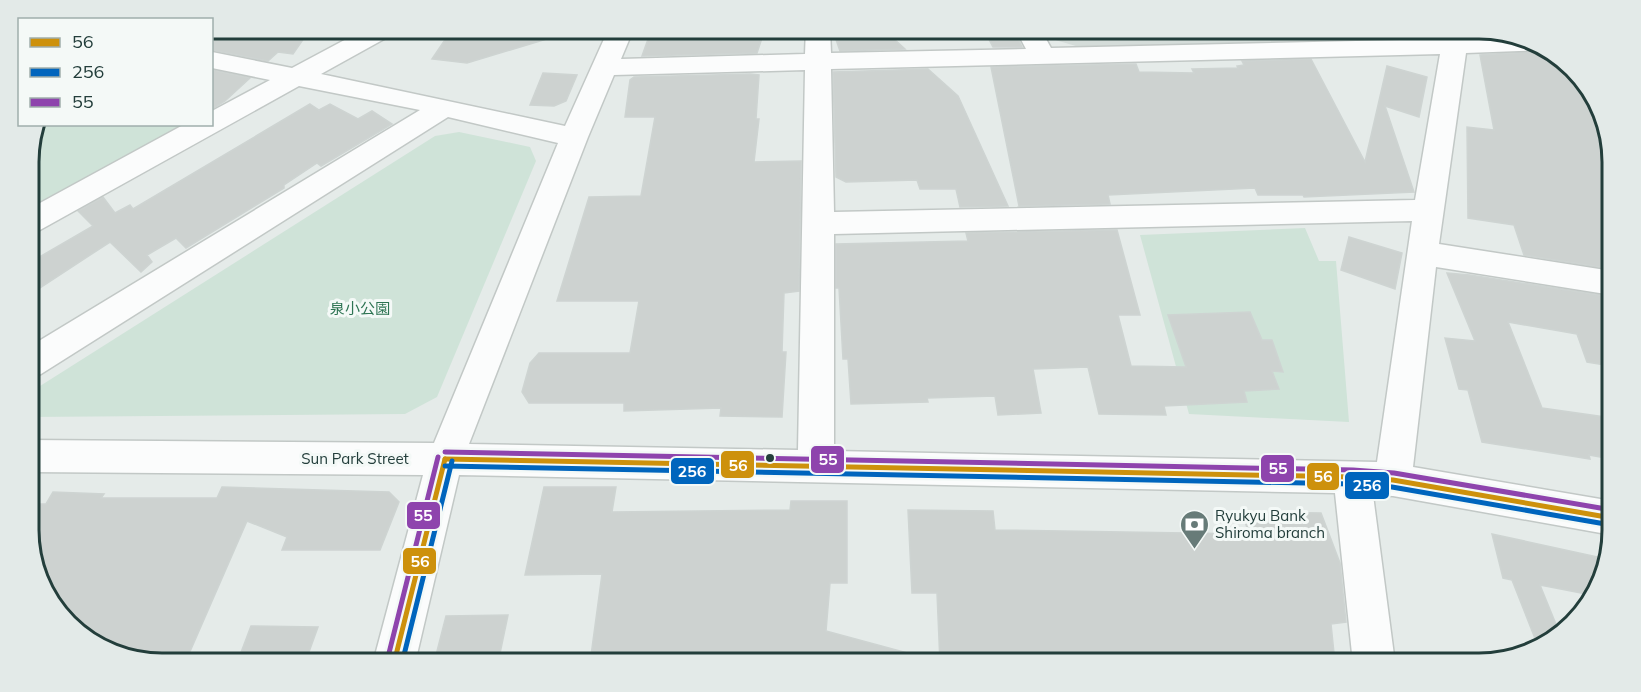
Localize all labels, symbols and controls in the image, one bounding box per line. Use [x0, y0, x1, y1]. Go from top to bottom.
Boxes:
legend [18, 18, 213, 126]
text: 56 [72, 30, 94, 53]
text: 256 [72, 60, 104, 83]
text: 55 [72, 90, 94, 113]
park label: 泉小公園 [330, 299, 390, 318]
line badge: 55 [810, 445, 845, 474]
street label: Sun Park Street [301, 449, 409, 468]
text: 55 [818, 449, 838, 469]
line badge: 56 [720, 450, 755, 479]
unlabelled marker [764, 452, 776, 464]
line badge: 55 [1260, 454, 1295, 483]
text: 56 [728, 455, 748, 475]
line badge: 256 [670, 457, 715, 485]
text: 55 [1268, 458, 1288, 478]
text: 256 [678, 461, 707, 481]
line badge: 56 [1306, 462, 1340, 491]
text: 56 [1313, 466, 1333, 486]
line badge: 256 [1344, 471, 1390, 500]
text: 256 [1353, 475, 1382, 495]
line badge: 55 [406, 501, 441, 530]
text: 55 [413, 505, 433, 525]
place label: Ryukyu Bank Shiroma branch [1215, 506, 1325, 542]
bank icon: Ryukyu Bank Shiroma branch [1178, 508, 1210, 550]
line badge: 56 [402, 547, 437, 575]
text: 56 [410, 551, 430, 571]

